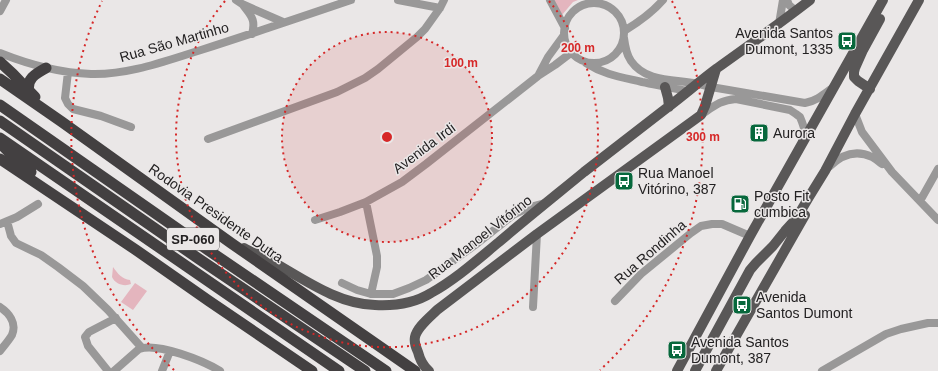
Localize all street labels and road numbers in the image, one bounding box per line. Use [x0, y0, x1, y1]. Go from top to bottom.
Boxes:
street label: Rua São Martinho [118, 19, 231, 65]
street label: Avenida Irdi [390, 119, 458, 177]
street label: Rodovia Presidente Dutra [146, 160, 286, 266]
street label: Rua Manoel Vitórino [425, 192, 535, 282]
street label: Rua Rondinha [611, 216, 689, 287]
road number: SP-060 [167, 228, 219, 250]

